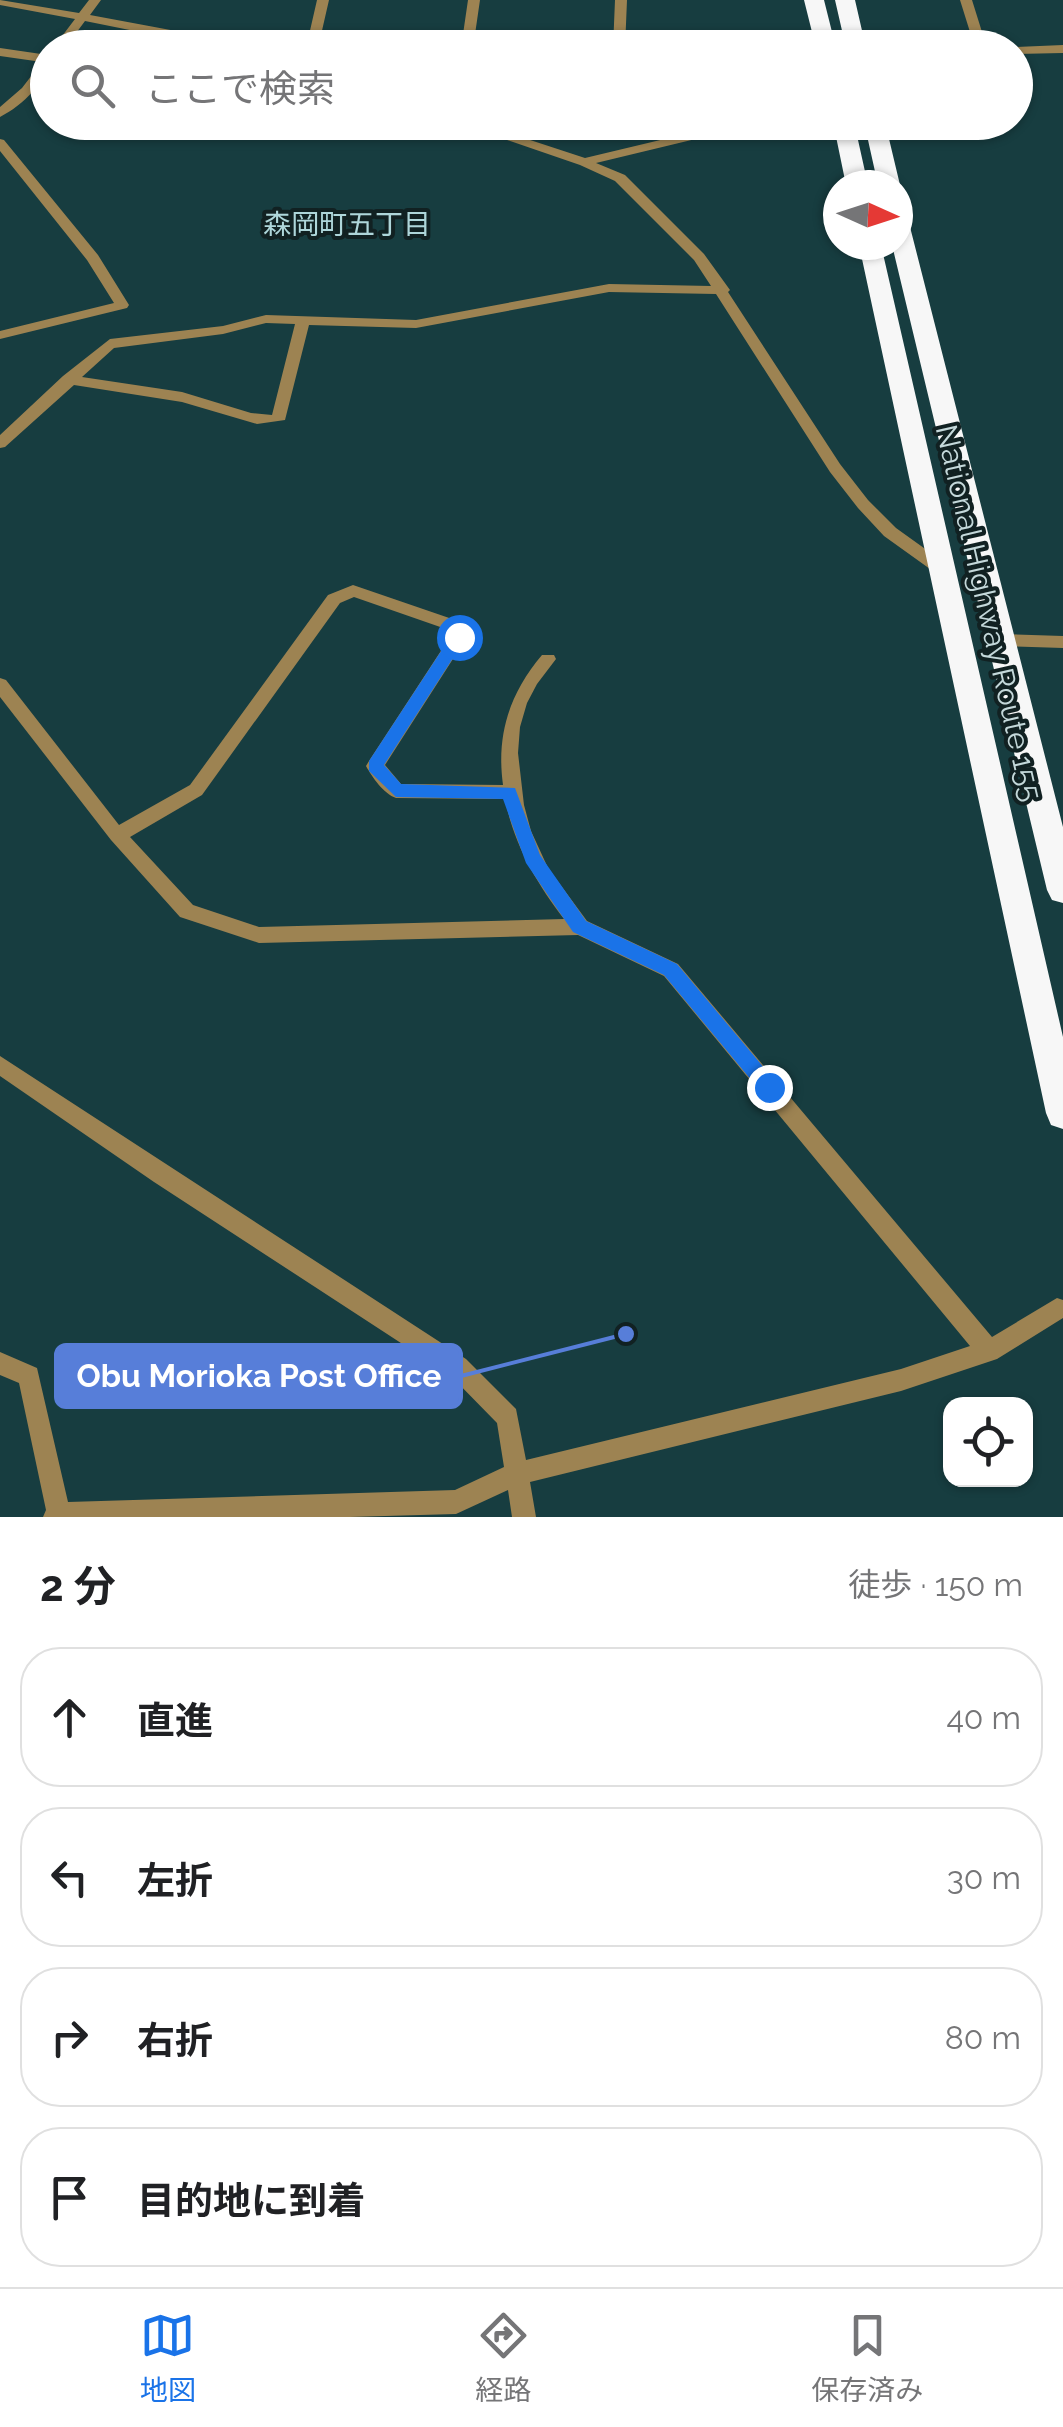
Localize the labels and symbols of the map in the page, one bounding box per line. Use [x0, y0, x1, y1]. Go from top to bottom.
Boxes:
north arrow [823, 170, 913, 260]
district label: 森岡町五丁目 [263, 208, 431, 241]
street label: National Highway Route 155 [929, 421, 1049, 805]
route start [437, 615, 483, 661]
route end [747, 1065, 793, 1111]
callout: Obu Morioka Post Office [56, 1345, 461, 1407]
text: Obu Morioka Post Office [77, 1357, 441, 1394]

